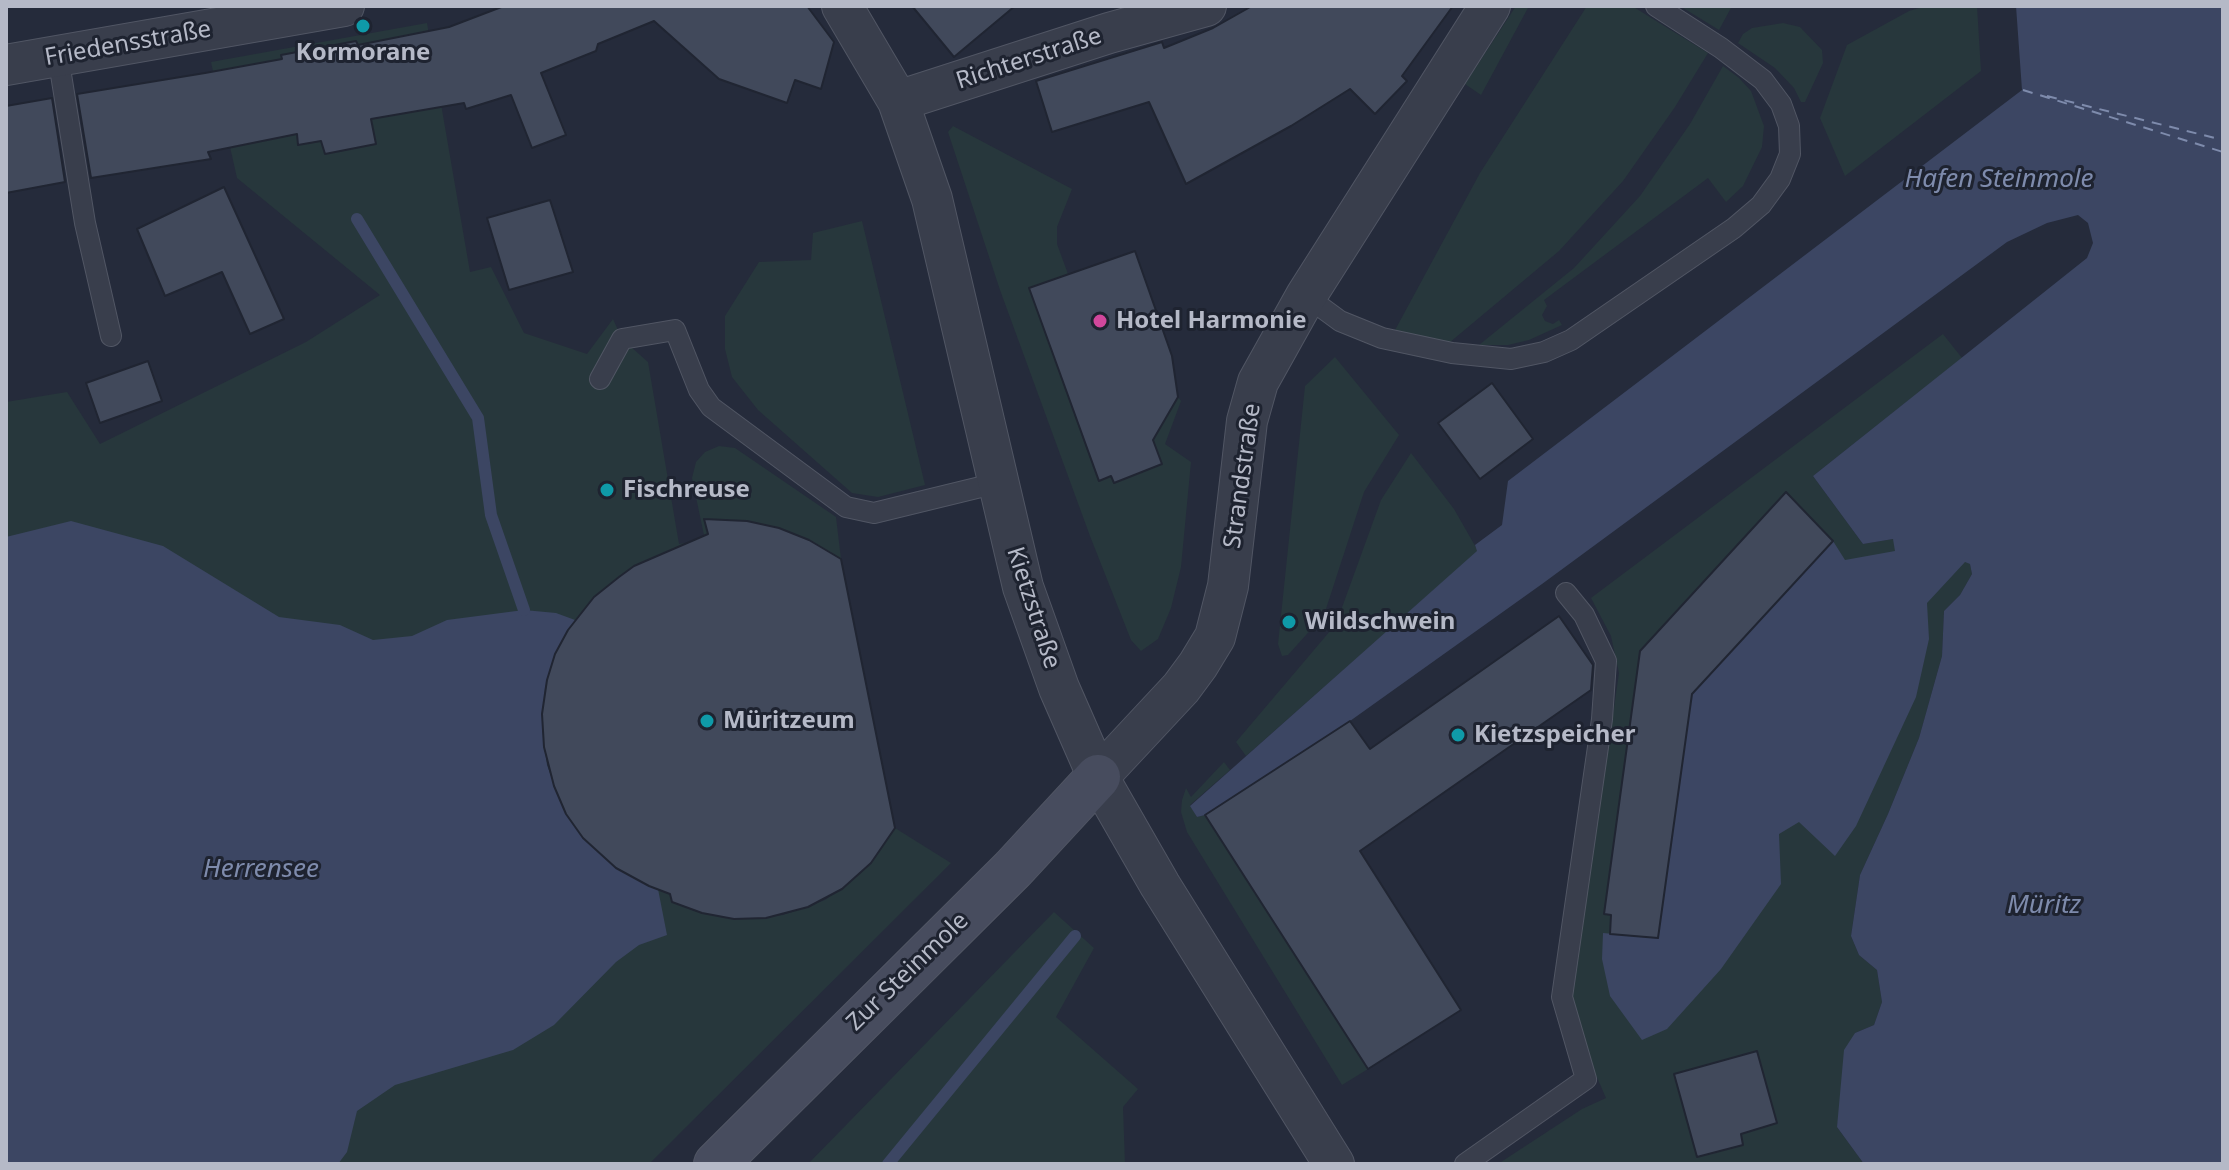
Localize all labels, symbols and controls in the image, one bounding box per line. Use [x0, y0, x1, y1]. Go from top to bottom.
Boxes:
street label: Friedensstraße [43, 15, 213, 73]
marker: Kormorane [354, 17, 372, 35]
street label: Richterstraße [953, 22, 1105, 96]
place label: Kormorane [296, 39, 430, 67]
water label: Hafen Steinmole [1904, 164, 2094, 196]
place label: Hotel Harmonie [1116, 307, 1306, 335]
marker: Hotel Harmonie [1091, 312, 1109, 330]
street label: Strandstraße [1219, 402, 1267, 550]
place label: Fischreuse [623, 476, 750, 504]
marker: Fischreuse [598, 481, 616, 499]
street label: Kietzstraße [1000, 544, 1066, 672]
place label: Wildschwein [1305, 608, 1455, 636]
marker: Wildschwein [1280, 613, 1298, 631]
place label: Müritzeum [723, 707, 855, 735]
marker: Müritzeum [698, 712, 716, 730]
place label: Kietzspeicher [1474, 721, 1635, 749]
marker: Kietzspeicher [1449, 726, 1467, 744]
water label: Herrensee [203, 854, 319, 886]
water label: Müritz [2007, 890, 2081, 922]
street label: Zur Steinmole [841, 907, 975, 1037]

